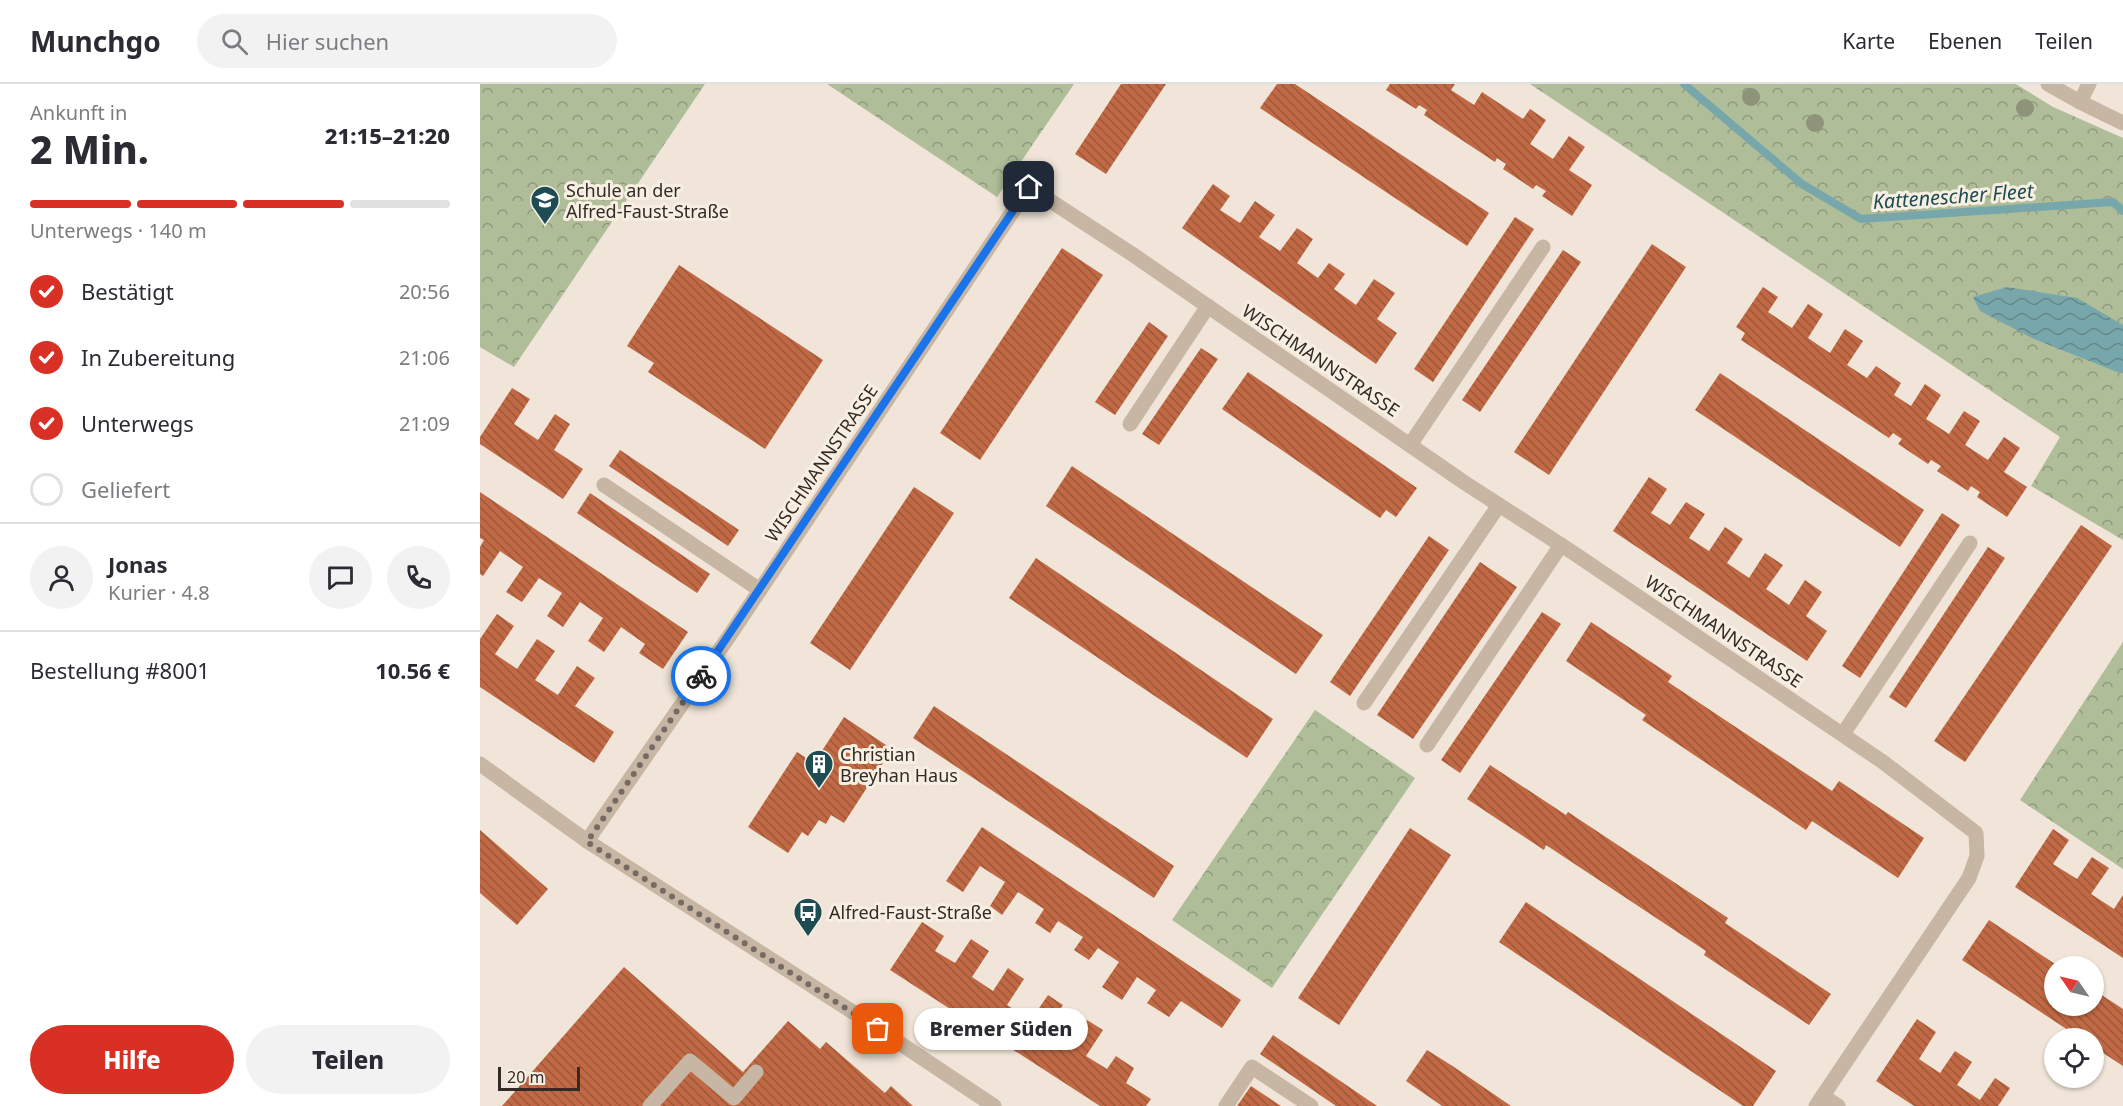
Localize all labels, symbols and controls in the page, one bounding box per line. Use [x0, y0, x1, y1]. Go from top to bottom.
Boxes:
search box [197, 14, 617, 68]
text: Munchgo [30, 22, 161, 60]
icon: search [218, 25, 251, 58]
text: Hier suchen [266, 26, 389, 56]
text: Karte [1842, 27, 1895, 55]
text: Ebenen [1928, 27, 2002, 55]
text: Teilen [2035, 27, 2093, 55]
text: Ankunft in [30, 99, 127, 126]
text: 21:15–21:20 [325, 120, 450, 150]
text: 2 Min. [30, 122, 149, 175]
pin [1003, 161, 1054, 212]
icon: home [1012, 170, 1045, 203]
water label: Kattenescher Fleet [1872, 177, 2036, 215]
place label: Schule an der Alfred-Faust-Straße [566, 178, 729, 223]
school or university icon: Schule an der Alfred-Faust-Straße [529, 184, 561, 226]
text: Unterwegs · 140 m [30, 217, 207, 244]
icon: check [30, 275, 63, 308]
text: Bestätigt [81, 276, 174, 306]
text: 20:56 [399, 278, 450, 305]
street label: WISCHMANNSTRASSE [1238, 298, 1404, 422]
icon: check [30, 341, 63, 374]
text: In Zubereitung [81, 342, 235, 372]
text: 21:06 [399, 344, 450, 371]
street label: WISCHMANNSTRASSE [759, 380, 883, 546]
icon: check [30, 407, 63, 440]
text: Unterwegs [81, 408, 194, 438]
text: 21:09 [399, 410, 450, 437]
text: Geliefert [81, 474, 170, 504]
button: person [30, 546, 93, 609]
button: chat [309, 546, 372, 609]
button: phone [387, 546, 450, 609]
text: Jonas [108, 549, 168, 579]
street label: WISCHMANNSTRASSE [1641, 569, 1807, 693]
text: Kurier · 4.8 [108, 579, 210, 606]
courier [671, 646, 731, 706]
text: Bestellung #8001 [30, 655, 210, 685]
text: 10.56 € [375, 655, 450, 685]
icon: bike [685, 660, 718, 693]
place label: Christian Breyhan Haus [840, 742, 958, 787]
building icon: Christian Breyhan Haus [803, 748, 835, 790]
bus stop icon: Alfred-Faust-Straße [792, 896, 824, 938]
place label: Alfred-Faust-Straße [829, 900, 992, 924]
north arrow [2044, 956, 2104, 1016]
map controls [2044, 956, 2104, 1088]
pin [852, 1003, 903, 1054]
callout: Bremer Süden [914, 1008, 1088, 1050]
icon: bag [861, 1012, 894, 1045]
text: Bremer Süden [930, 1015, 1072, 1042]
button: Hilfe [30, 1025, 234, 1094]
button: Teilen [246, 1025, 450, 1094]
button: locate [2044, 1028, 2104, 1088]
scale bar [498, 1064, 580, 1092]
text: 20 m [507, 1066, 544, 1088]

